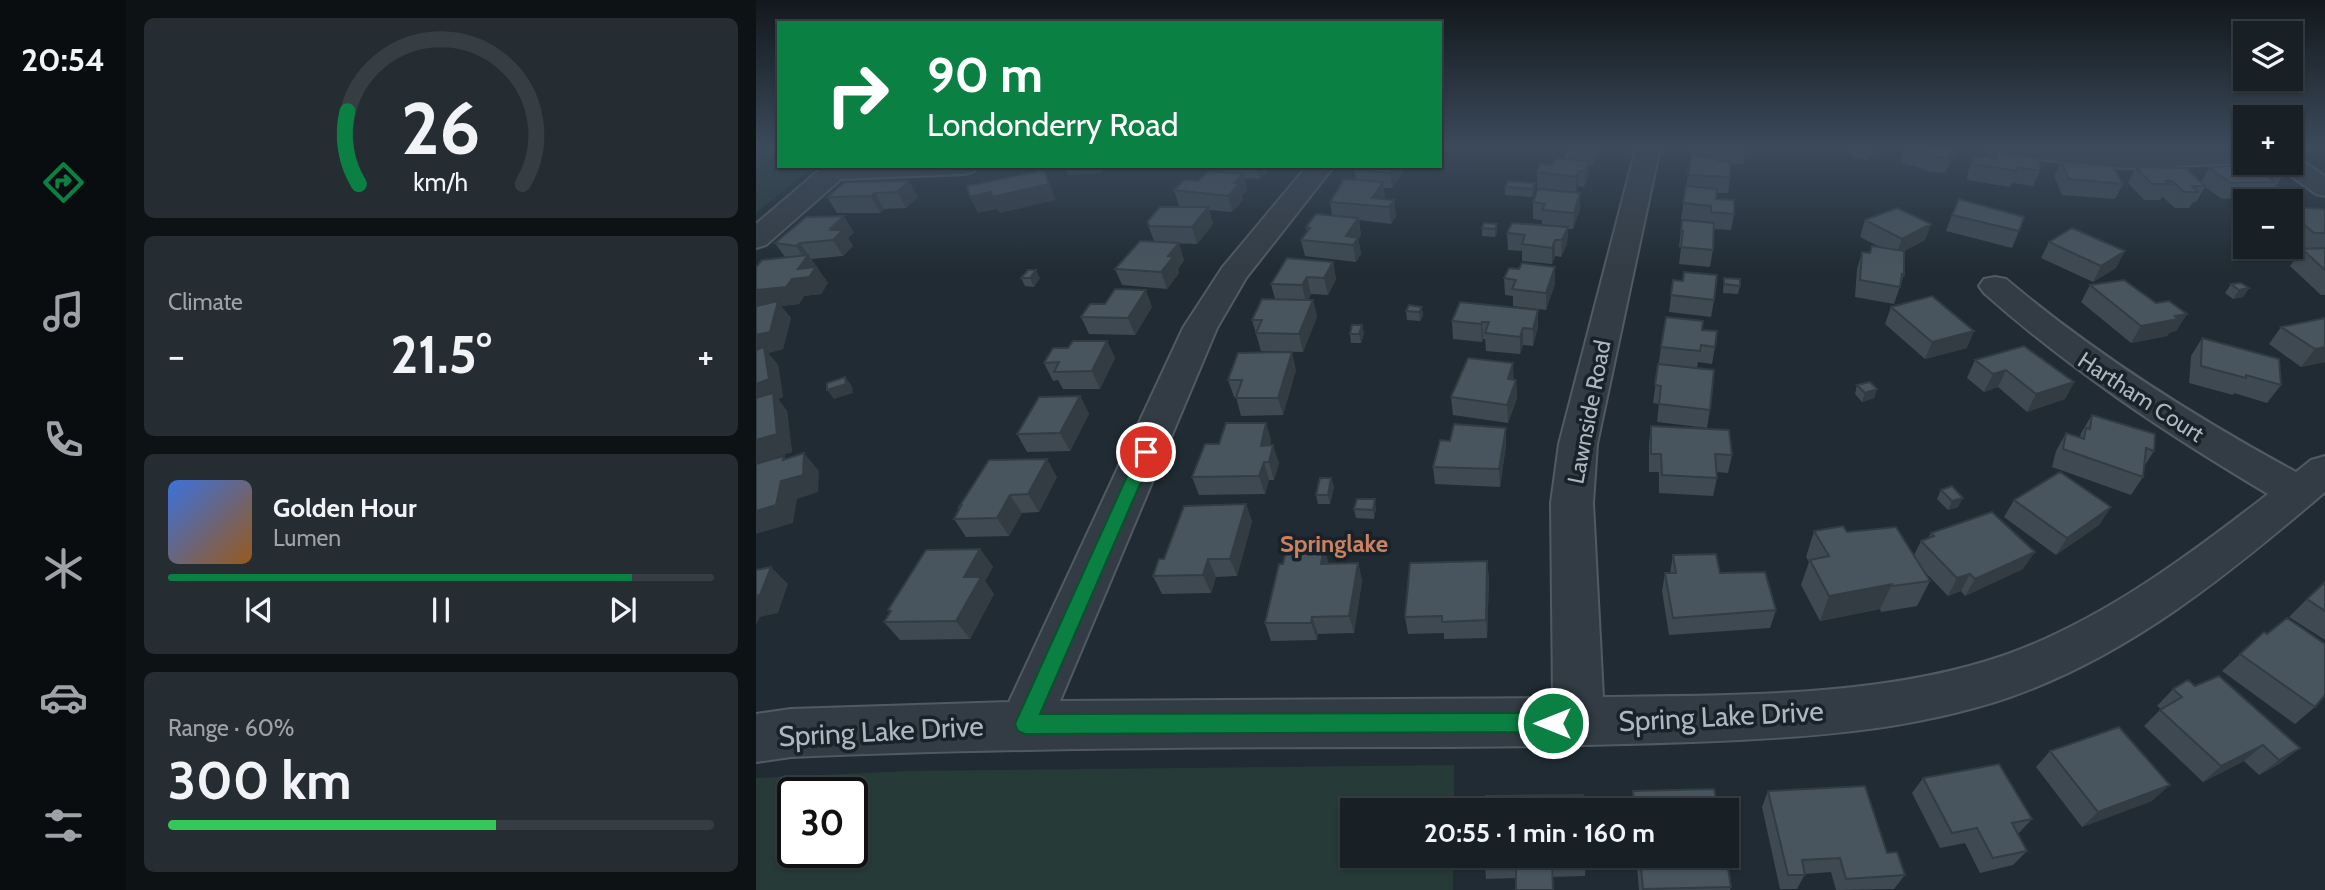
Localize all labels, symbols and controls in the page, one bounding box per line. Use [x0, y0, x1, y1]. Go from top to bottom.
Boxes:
map controls [2233, 21, 2303, 259]
button: layers [2233, 21, 2303, 91]
text: 20:54 [21, 40, 105, 79]
text: 90 m [927, 45, 1043, 104]
icon: right [812, 49, 903, 140]
text: 26 [401, 84, 481, 172]
text: Londonderry Road [927, 105, 1179, 144]
button: + [2233, 105, 2303, 175]
icon: directions [39, 158, 88, 207]
text: km/h [414, 167, 468, 197]
button: − [2233, 189, 2303, 259]
icon: music [39, 287, 88, 336]
text: Climate [168, 288, 243, 316]
text: 21.5° [390, 323, 492, 386]
text: − [168, 332, 185, 379]
text: + [697, 332, 714, 379]
street label: Lawnside Road [1561, 338, 1617, 486]
street label: Hartham Court [2073, 346, 2209, 448]
icon: phone [39, 415, 88, 464]
pin [1116, 422, 1176, 482]
icon: arrive [1127, 433, 1165, 471]
text: Golden Hour [273, 492, 416, 524]
text: Lumen [273, 524, 341, 552]
district label: Springlake [1280, 529, 1388, 558]
icon: climate [39, 544, 88, 593]
icon: previous [240, 591, 278, 629]
icon: pause [422, 591, 460, 629]
icon: next [604, 591, 642, 629]
icon: car [39, 673, 88, 722]
position arrow [1516, 686, 1590, 760]
street label: Spring Lake Drive [1618, 694, 1824, 738]
street label: Spring Lake Drive [778, 709, 984, 753]
text: Range · 60% [168, 714, 295, 742]
text: 300 km [168, 749, 352, 812]
speed limit sign: 30 [777, 777, 868, 868]
icon: filters [39, 801, 88, 850]
text: 20:55 · 1 min · 160 m [1424, 817, 1655, 849]

